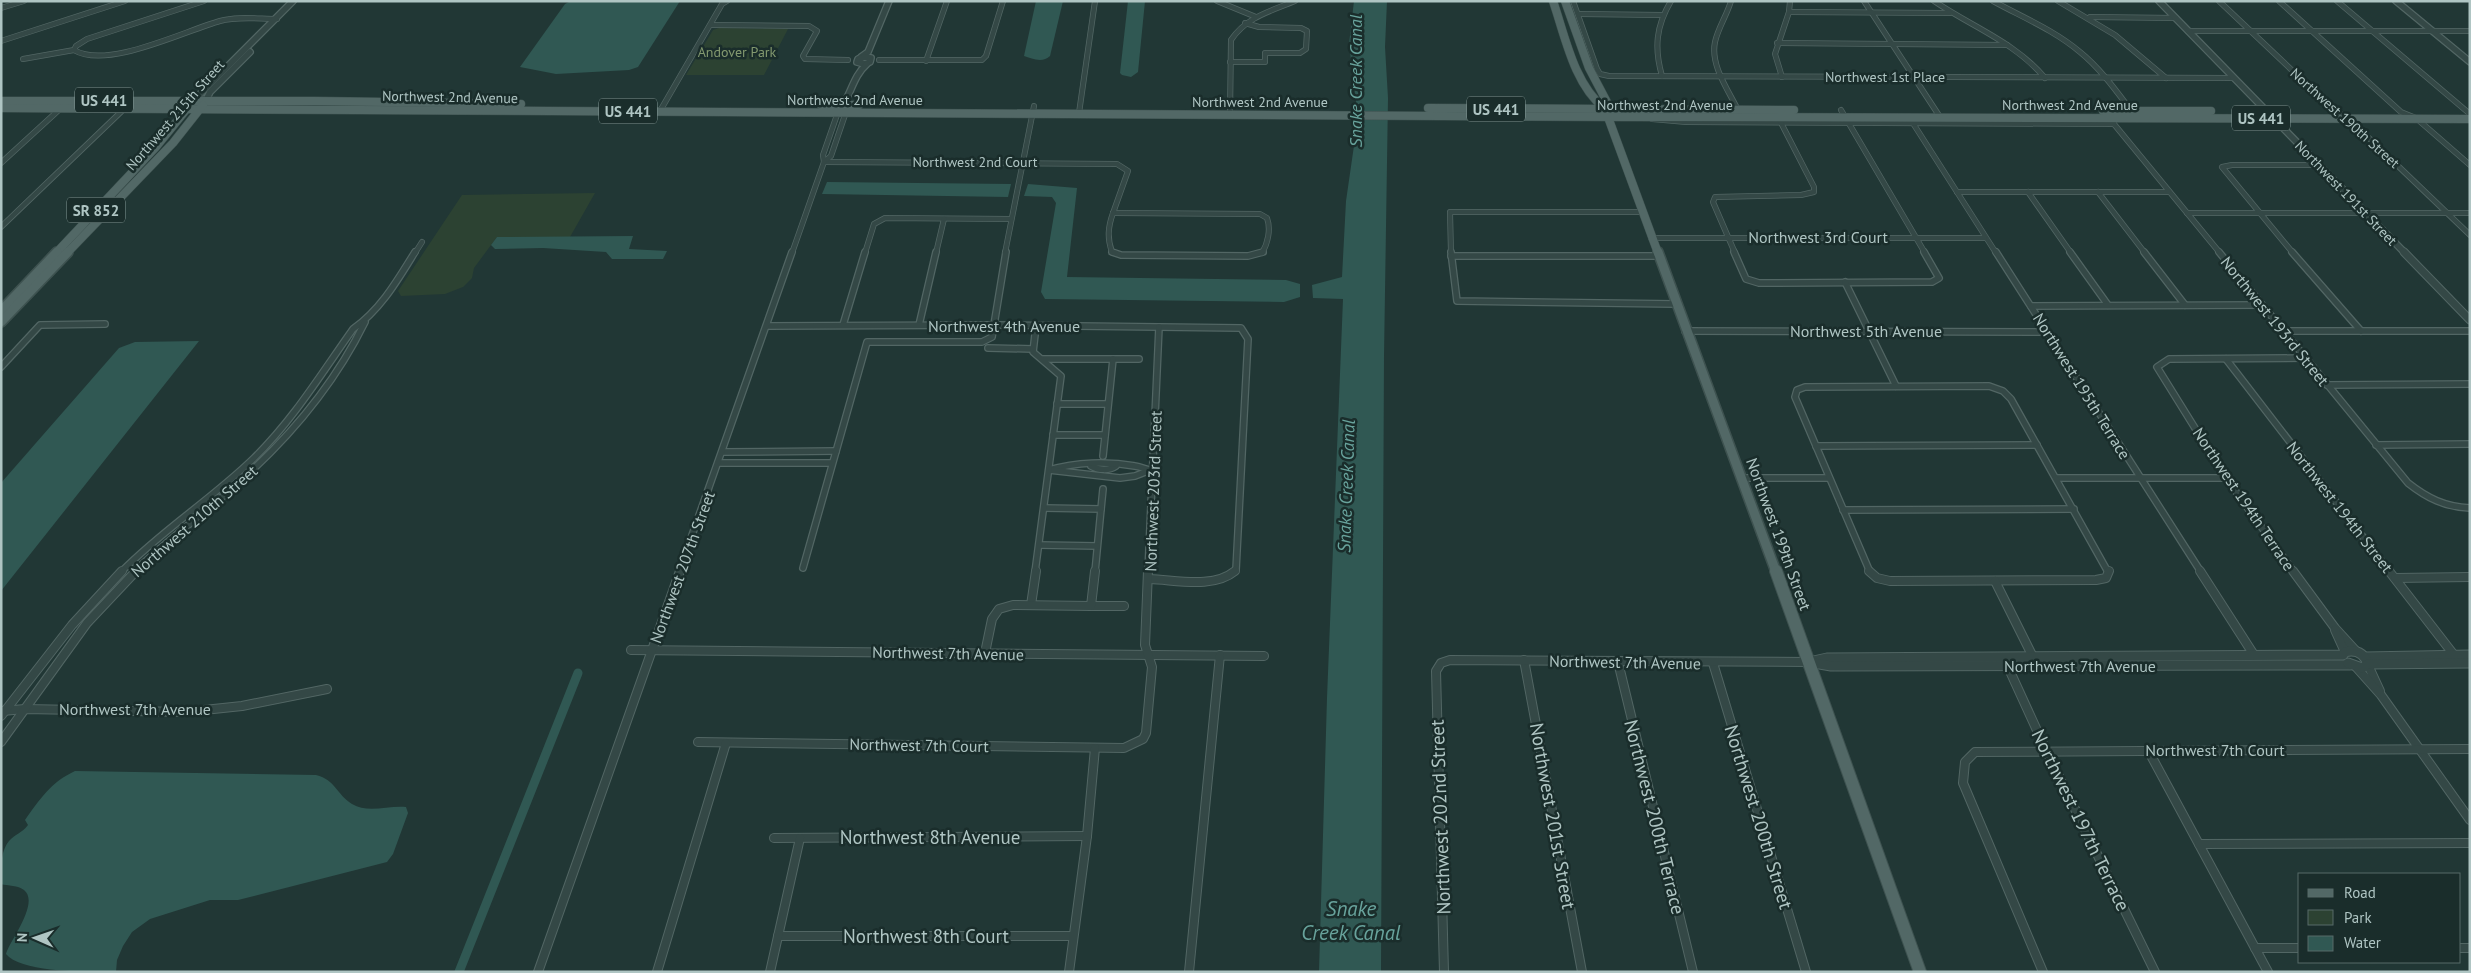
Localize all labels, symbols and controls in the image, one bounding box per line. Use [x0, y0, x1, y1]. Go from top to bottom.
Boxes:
water label: Snake Creek Canal [1344, 14, 1367, 148]
park label: Andover Park [698, 43, 777, 61]
street label: Northwest 215th Street [122, 56, 228, 174]
street label: Northwest 190th Street [2287, 64, 2404, 172]
street label: Northwest 1st Place [1825, 68, 1945, 86]
street label: Northwest 2nd Avenue [382, 87, 518, 107]
road number: US 441 [75, 88, 133, 112]
street label: Northwest 2nd Avenue [787, 91, 923, 109]
street label: Northwest 2nd Avenue [1192, 93, 1328, 111]
road number: US 441 [1467, 96, 1525, 122]
street label: Northwest 2nd Avenue [1597, 96, 1733, 114]
street label: Northwest 2nd Avenue [2002, 96, 2138, 114]
road number: US 441 [599, 98, 657, 124]
road number: US 441 [2232, 106, 2290, 130]
street label: Northwest 191st Street [2291, 137, 2401, 249]
street label: Northwest 2nd Court [912, 153, 1038, 171]
road number: SR 852 [67, 198, 125, 222]
street label: Northwest 3rd Court [1748, 227, 1888, 247]
street label: Northwest 193rd Street [2217, 252, 2334, 390]
street label: Northwest 195th Terrace [2029, 309, 2135, 463]
street label: Northwest 4th Avenue [928, 316, 1080, 336]
street label: Northwest 5th Avenue [1790, 321, 1942, 341]
street label: Northwest 203rd Street [1140, 410, 1166, 572]
water label: Snake Creek Canal [1332, 419, 1360, 553]
street label: Northwest 194th Terrace [2189, 424, 2299, 574]
street label: Northwest 194th Street [2283, 437, 2398, 577]
street label: Northwest 199th Street [1742, 455, 1816, 614]
street label: Northwest 210th Street [127, 460, 262, 581]
street label: Northwest 207th Street [645, 488, 719, 646]
street label: Northwest 7th Avenue [872, 642, 1024, 664]
street label: Northwest 7th Avenue [1549, 651, 1701, 673]
street label: Northwest 7th Avenue [2004, 656, 2156, 676]
street label: Northwest 7th Avenue [59, 699, 211, 719]
street label: Northwest 200th Terrace [1619, 717, 1691, 917]
street label: Northwest 202nd Street [1425, 719, 1455, 915]
street label: Northwest 201st Street [1525, 721, 1581, 912]
street label: Northwest 200th Street [1720, 722, 1799, 912]
street label: Northwest 197th Terrace [2026, 725, 2136, 915]
street label: Northwest 7th Court [849, 734, 989, 756]
street label: Northwest 7th Court [2145, 740, 2285, 760]
street label: Northwest 8th Avenue [840, 825, 1020, 849]
legend [2298, 873, 2461, 963]
text: Road [2344, 883, 2376, 902]
water label: Snake Creek Canal [1301, 895, 1401, 946]
text: Park [2344, 908, 2372, 927]
north arrow [10, 913, 60, 963]
street label: Northwest 8th Court [843, 924, 1010, 948]
text: N [13, 933, 31, 942]
text: Water [2344, 933, 2381, 952]

